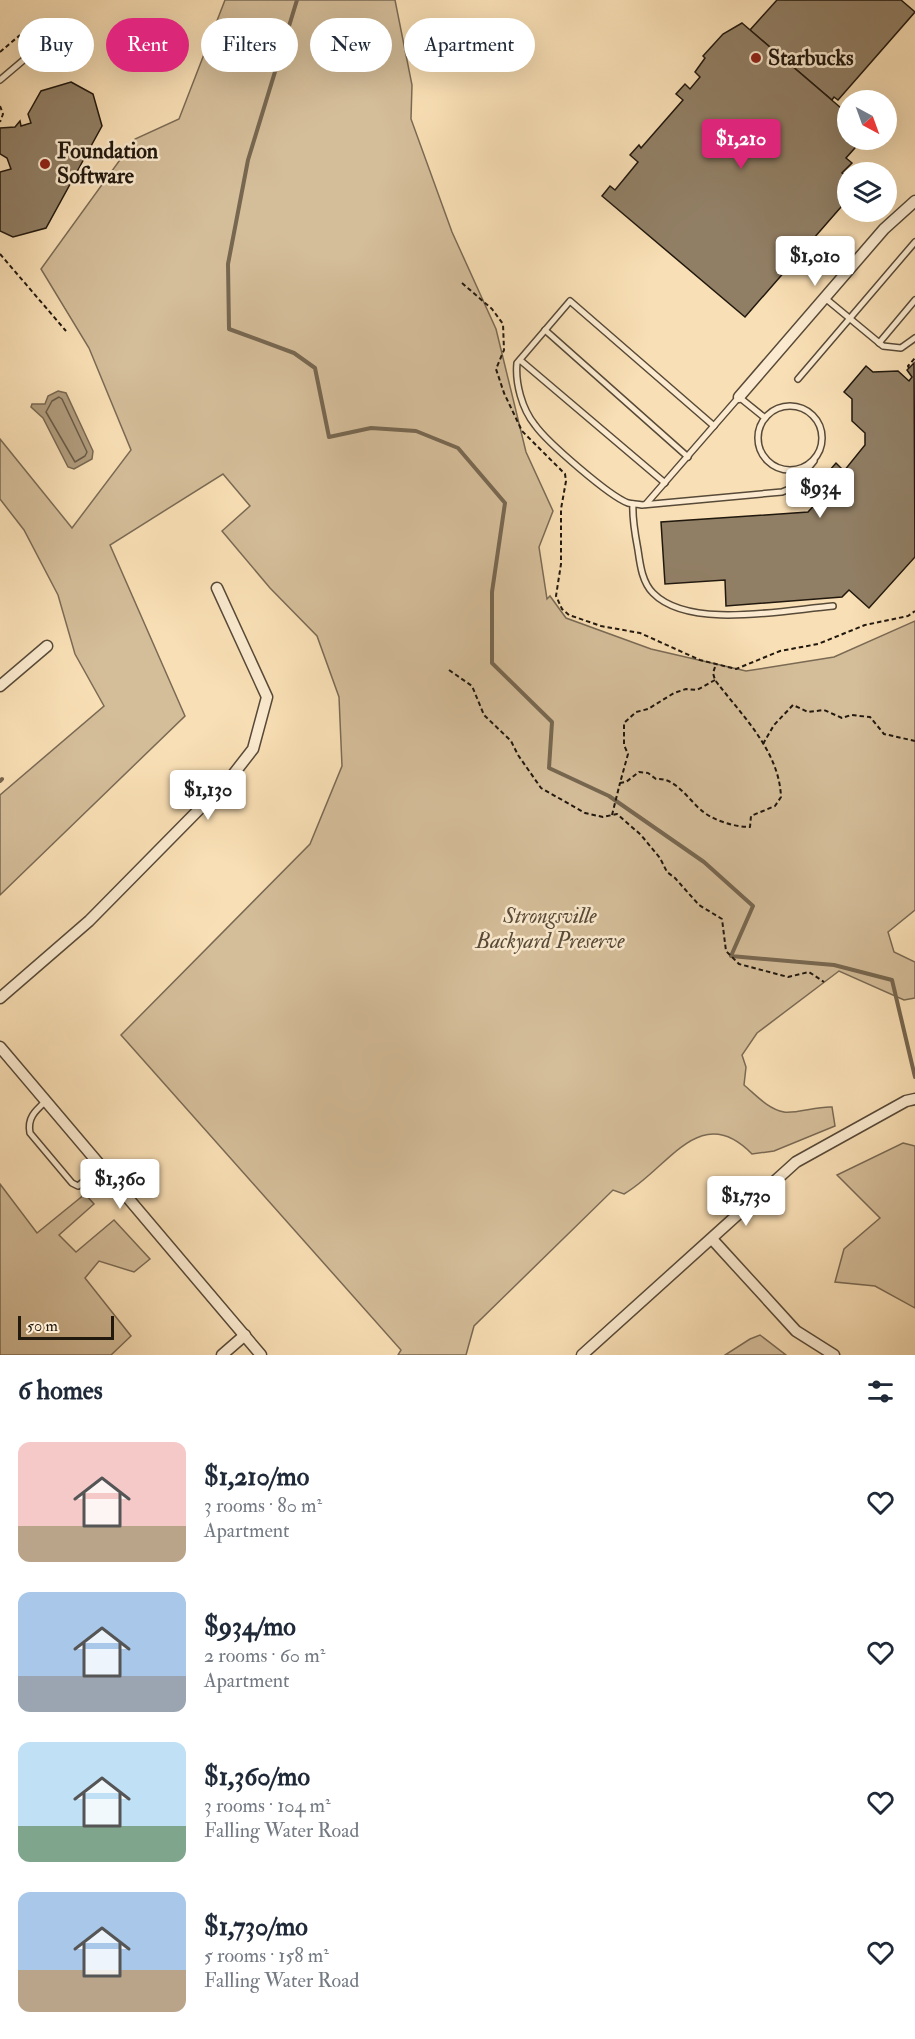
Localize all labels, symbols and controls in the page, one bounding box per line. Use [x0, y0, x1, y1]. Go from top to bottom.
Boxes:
chip: Buy [18, 18, 94, 72]
chip: Rent [106, 18, 189, 72]
chip: Filters [201, 18, 298, 72]
chip: New [310, 18, 392, 72]
chip: Apartment [404, 18, 535, 72]
place label: Starbucks [768, 44, 854, 72]
marker: Starbucks [749, 51, 763, 65]
north arrow [837, 90, 897, 150]
map controls [837, 90, 897, 222]
pin: $1,210 [692, 119, 790, 170]
text: $1,210 [716, 126, 766, 151]
place label: Foundation Software [57, 137, 159, 190]
marker: Foundation Software [38, 157, 52, 171]
button: layers [837, 162, 897, 222]
pin: $1,010 [766, 236, 864, 287]
text: $1,010 [790, 243, 840, 268]
pin: $934 [784, 468, 856, 519]
text: $934 [800, 475, 840, 500]
pin: $1,130 [159, 770, 257, 821]
text: $1,130 [184, 777, 232, 802]
park label: Strongsville Backyard Preserve [475, 902, 625, 955]
pin: $1,360 [71, 1159, 169, 1210]
text: $1,360 [94, 1166, 146, 1191]
pin: $1,730 [697, 1176, 795, 1227]
text: $1,730 [721, 1183, 771, 1208]
scale bar [18, 1313, 114, 1340]
text: 50 m [27, 1316, 58, 1336]
text: 6 homes [18, 1375, 103, 1407]
icon: filters [864, 1375, 897, 1408]
text: $1,210/mo [204, 1461, 309, 1493]
icon: home [66, 1466, 138, 1538]
icon: heart [864, 1486, 897, 1519]
text: 3 rooms · 80 m² [204, 1493, 322, 1518]
text: Apartment [204, 1518, 289, 1543]
text: $934/mo [204, 1611, 296, 1643]
icon: home [66, 1616, 138, 1688]
icon: heart [864, 1636, 897, 1669]
text: 2 rooms · 60 m² [204, 1643, 325, 1668]
text: Apartment [204, 1668, 289, 1693]
text: $1,360/mo [204, 1761, 310, 1793]
icon: home [66, 1766, 138, 1838]
icon: heart [864, 1786, 897, 1819]
text: 3 rooms · 104 m² [204, 1793, 331, 1818]
text: Falling Water Road [204, 1818, 359, 1843]
text: $1,730/mo [204, 1911, 308, 1943]
icon: home [66, 1916, 138, 1988]
icon: heart [864, 1936, 897, 1969]
text: 5 rooms · 158 m² [204, 1943, 329, 1968]
text: Falling Water Road [204, 1968, 359, 1993]

